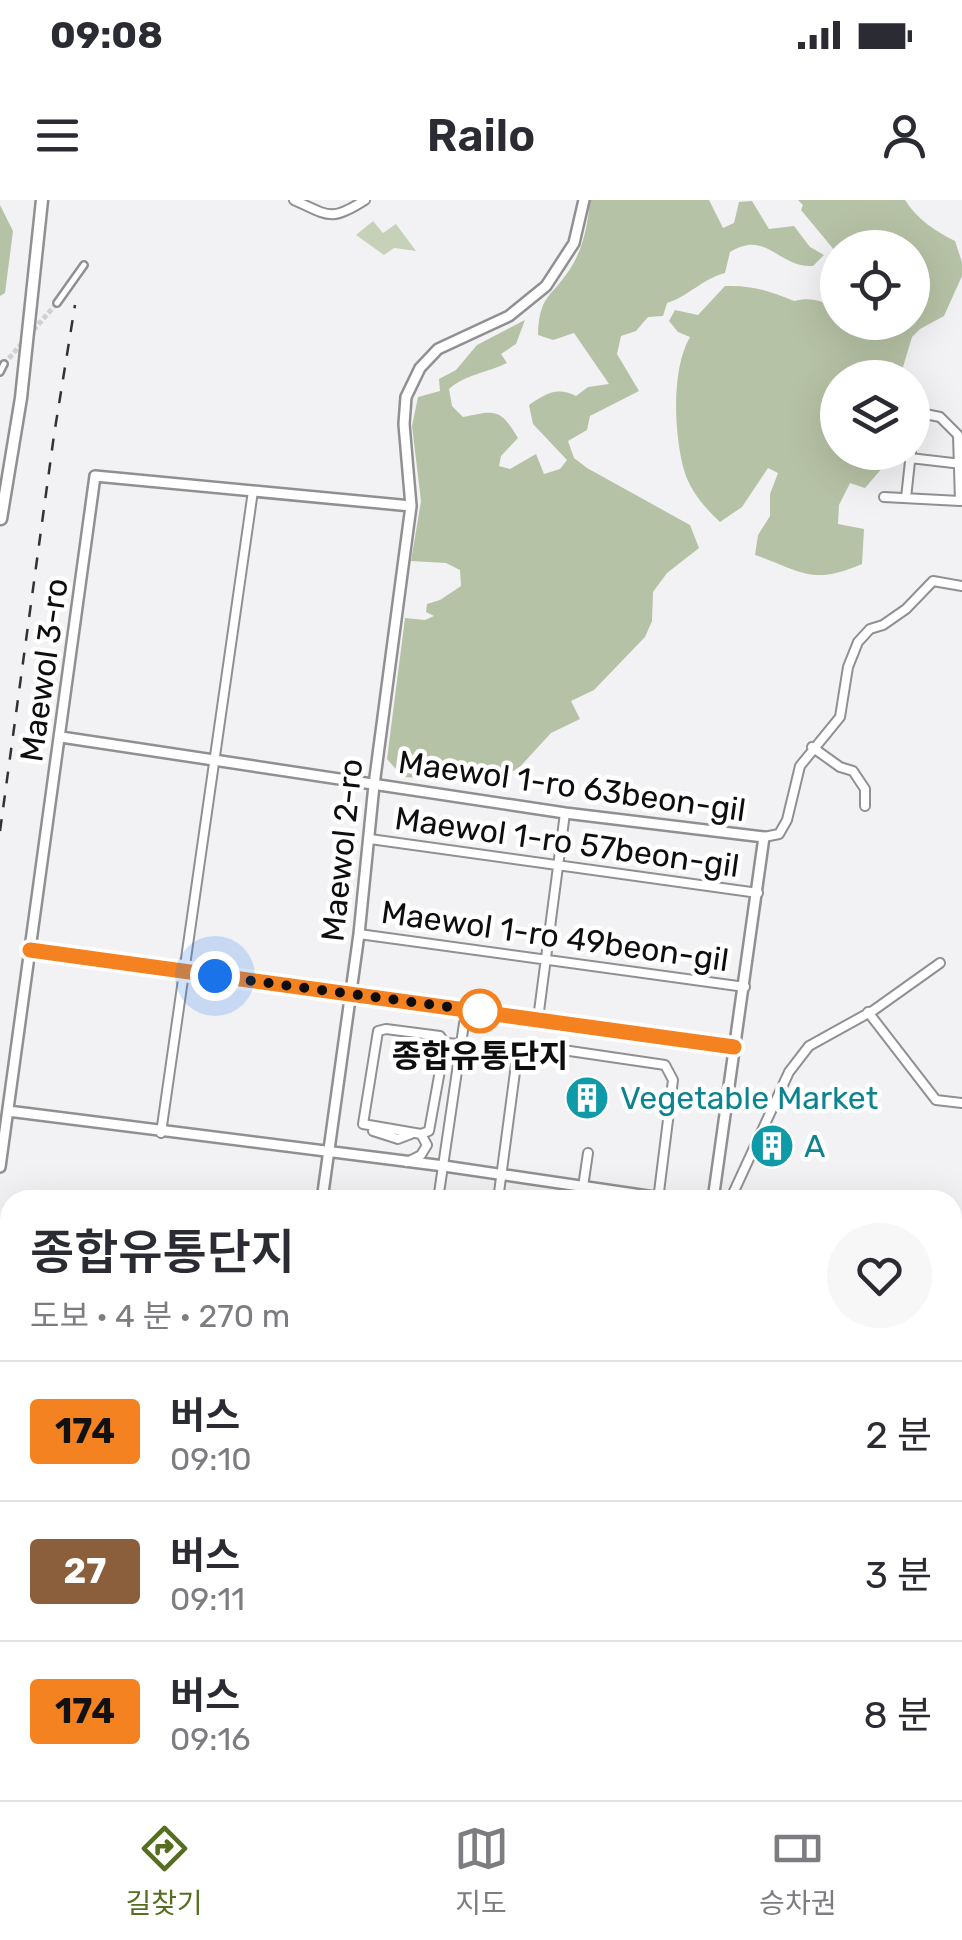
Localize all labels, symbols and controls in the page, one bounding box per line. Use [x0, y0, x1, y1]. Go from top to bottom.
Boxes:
text: 09:08 [50, 12, 163, 58]
icon: menu [30, 108, 85, 163]
icon: person [877, 108, 932, 163]
text: Railo [427, 109, 535, 162]
map controls [820, 230, 930, 470]
button: locate [820, 230, 930, 340]
button: layers [820, 360, 930, 470]
street label: Maewol 3-ro [12, 576, 76, 764]
street label: Maewol 1-ro 63beon-gil [396, 743, 748, 829]
street label: Maewol 2-ro [314, 757, 370, 943]
street label: Maewol 1-ro 57beon-gil [392, 799, 742, 885]
street label: Maewol 1-ro 49beon-gil [379, 893, 731, 979]
your location [190, 951, 240, 1001]
marker: 종합유통단지 [459, 990, 501, 1032]
place label: 종합유통단지 [392, 1037, 568, 1075]
building icon: Vegetable Market [564, 1075, 610, 1121]
place label: Vegetable Market [620, 1079, 878, 1117]
building icon: A [749, 1123, 795, 1169]
place label: A [804, 1127, 825, 1165]
button: heart [827, 1223, 932, 1328]
text: 종합유통단지 [30, 1224, 295, 1281]
text: 도보 · 4 분 · 270 m [30, 1297, 290, 1335]
text: 버스 [170, 1393, 240, 1439]
text: 174 [55, 1410, 115, 1452]
text: 2 분 [865, 1412, 932, 1458]
text: 09:10 [170, 1440, 252, 1478]
text: 버스 [170, 1533, 240, 1579]
text: 27 [64, 1550, 106, 1592]
text: 3 분 [865, 1552, 932, 1598]
text: 09:11 [170, 1580, 245, 1618]
text: 버스 [170, 1673, 240, 1719]
text: 174 [55, 1690, 115, 1732]
text: 8 분 [864, 1692, 932, 1738]
text: 09:16 [170, 1720, 250, 1758]
tab: 길찾기 [125, 1821, 203, 1921]
tab: 지도 [454, 1821, 509, 1921]
tab: 승차권 [759, 1821, 837, 1921]

